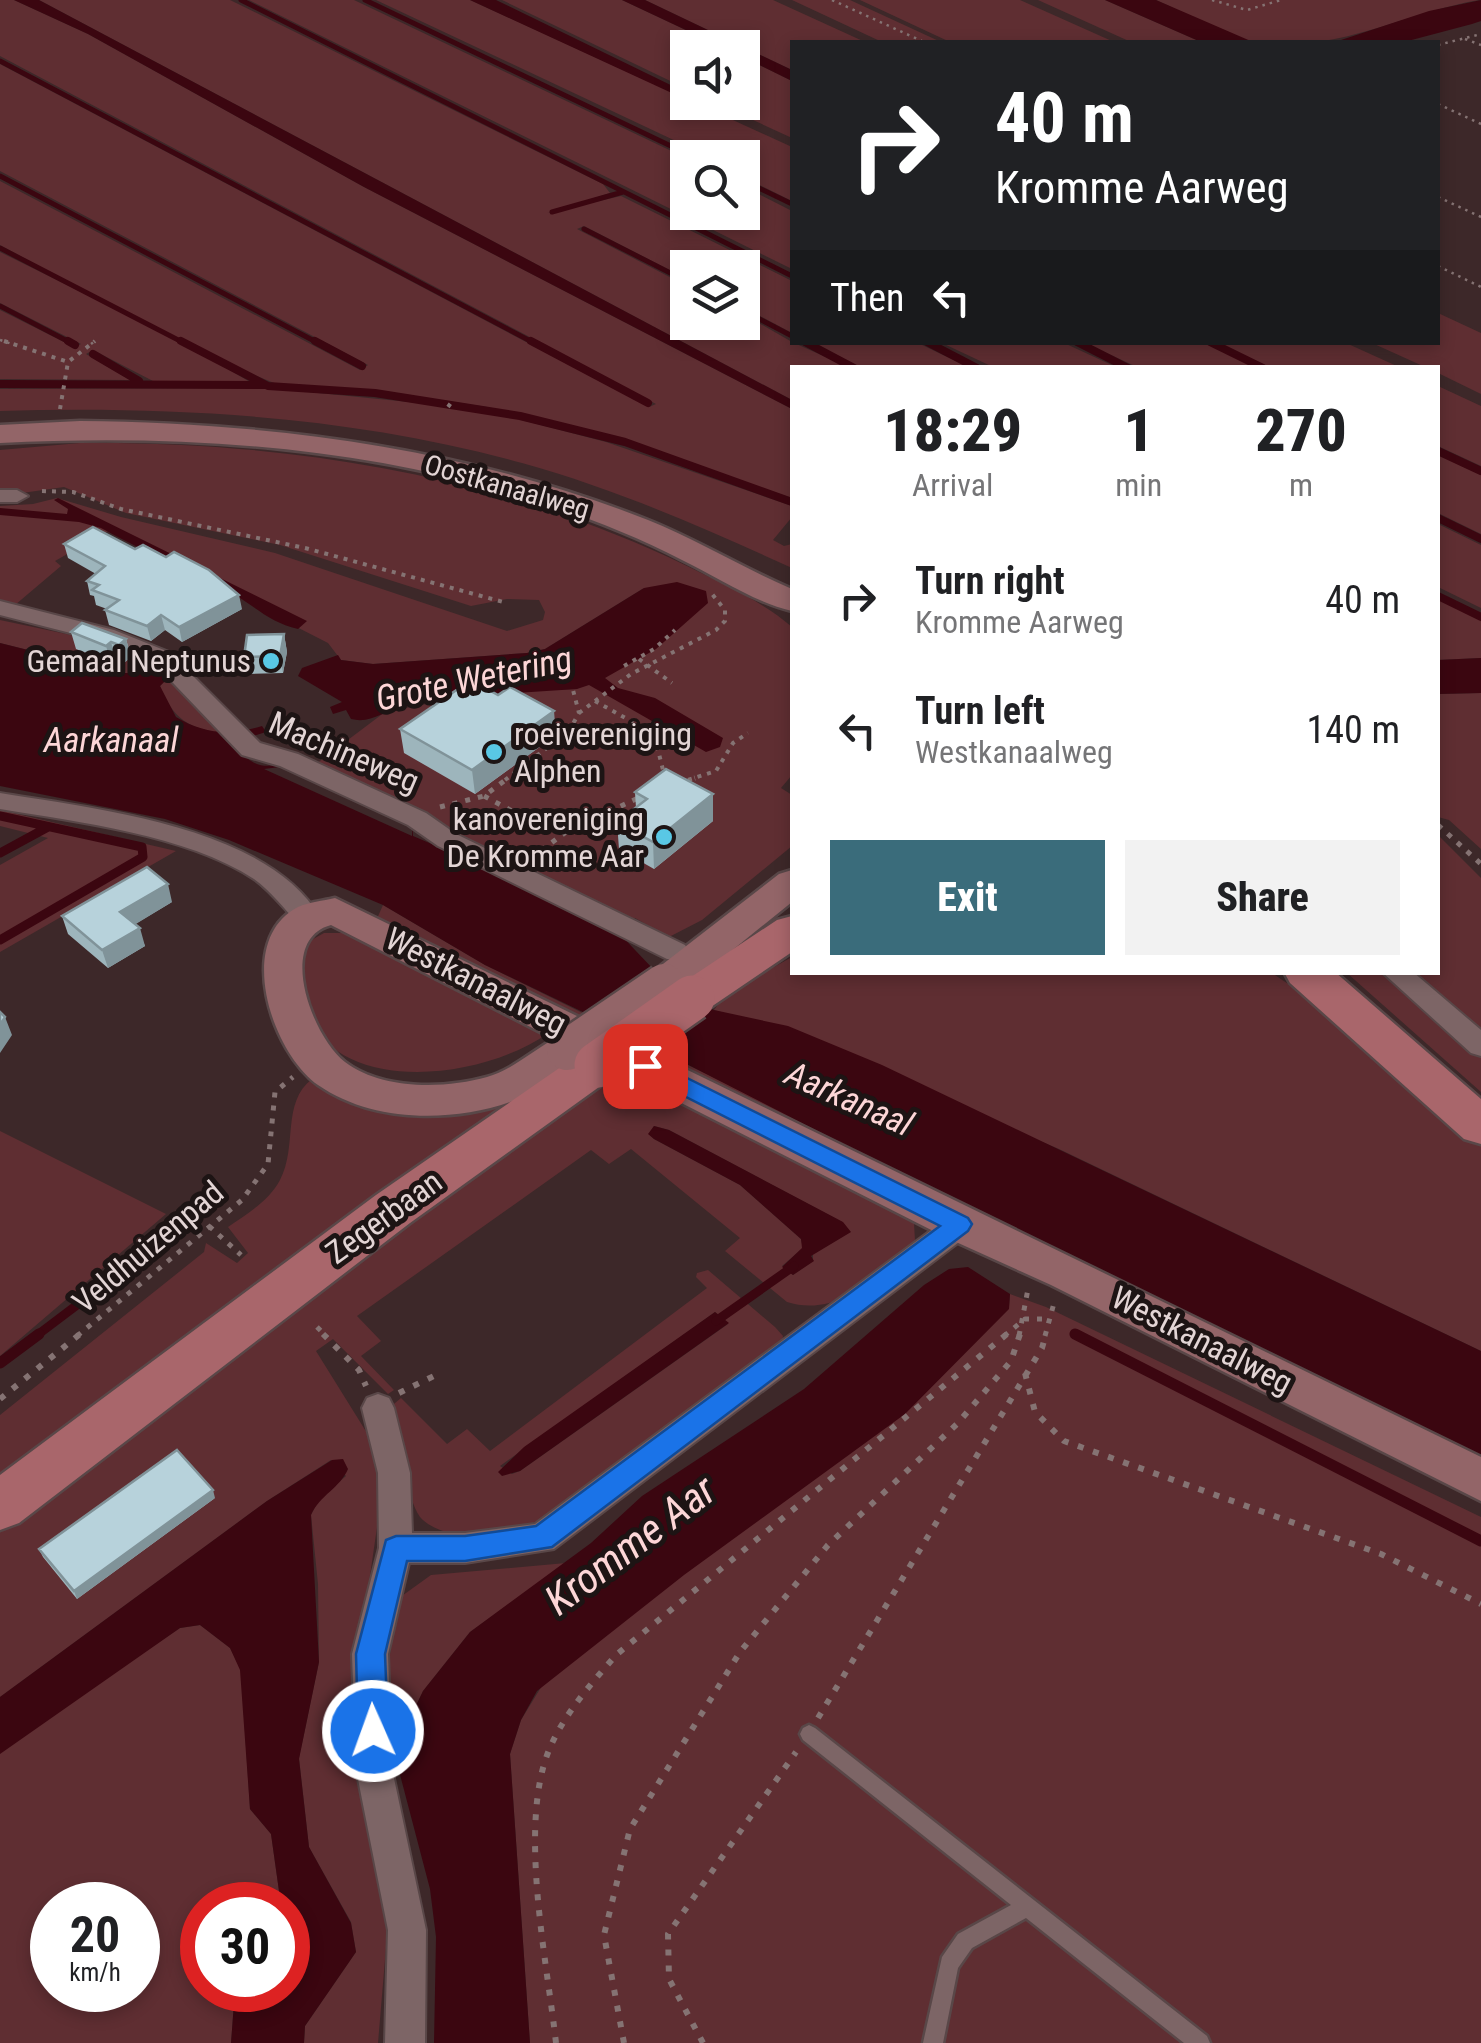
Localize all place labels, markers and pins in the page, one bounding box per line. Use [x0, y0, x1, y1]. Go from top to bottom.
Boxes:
place label: Gemaal Neptunus [27, 642, 251, 680]
marker: Gemaal Neptunus [260, 650, 282, 672]
place label: roeivereniging Alphen [514, 715, 692, 790]
marker: roeivereniging Alphen [483, 741, 505, 763]
place label: kanovereniging De Kromme Aar [446, 800, 644, 875]
marker: kanovereniging De Kromme Aar [653, 826, 675, 848]
pin [603, 1024, 688, 1109]

